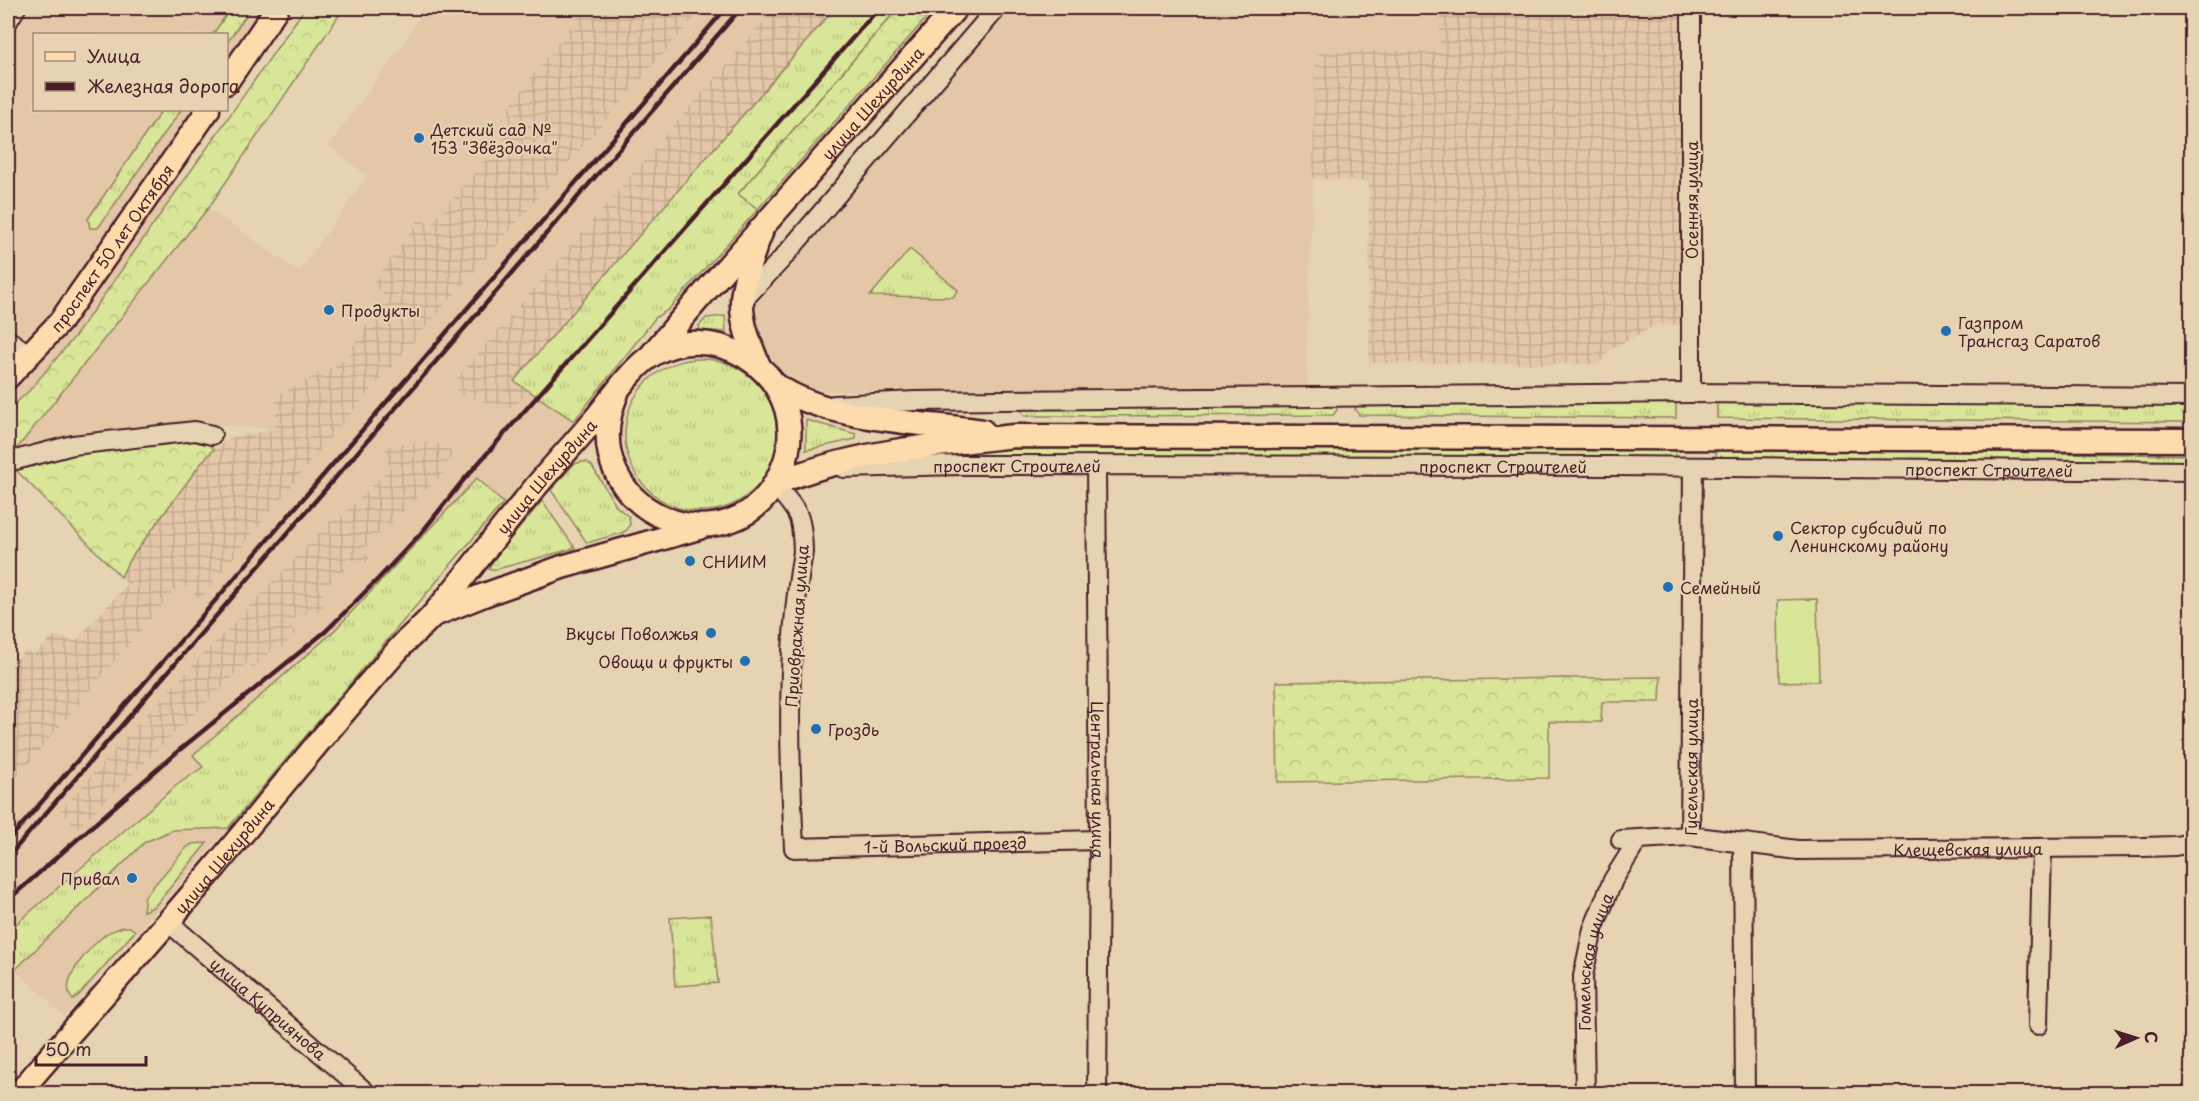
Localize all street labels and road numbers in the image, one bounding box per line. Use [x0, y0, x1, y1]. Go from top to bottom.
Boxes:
street label: улица Шехурдина [815, 41, 929, 165]
street label: Осенняя улица [1679, 141, 1703, 259]
street label: проспект 50 лет Октября [45, 159, 179, 337]
street label: улица Шехурдина [490, 413, 602, 539]
street label: проспект Строителей [933, 453, 1101, 478]
street label: проспект Строителей [1419, 454, 1587, 478]
street label: проспект Строителей [1905, 457, 2073, 482]
street label: Приовражная улица [778, 544, 814, 708]
street label: Гусельская улица [1678, 698, 1703, 836]
street label: Центральная улица [1086, 701, 1111, 859]
street label: улица Шехурдина [168, 793, 279, 919]
street label: 1-й Вольский проезд [864, 830, 1027, 858]
street label: Клещевская улица [1893, 836, 2043, 861]
street label: Гомельская улица [1571, 889, 1619, 1031]
street label: улица Куприянова [205, 951, 332, 1065]

